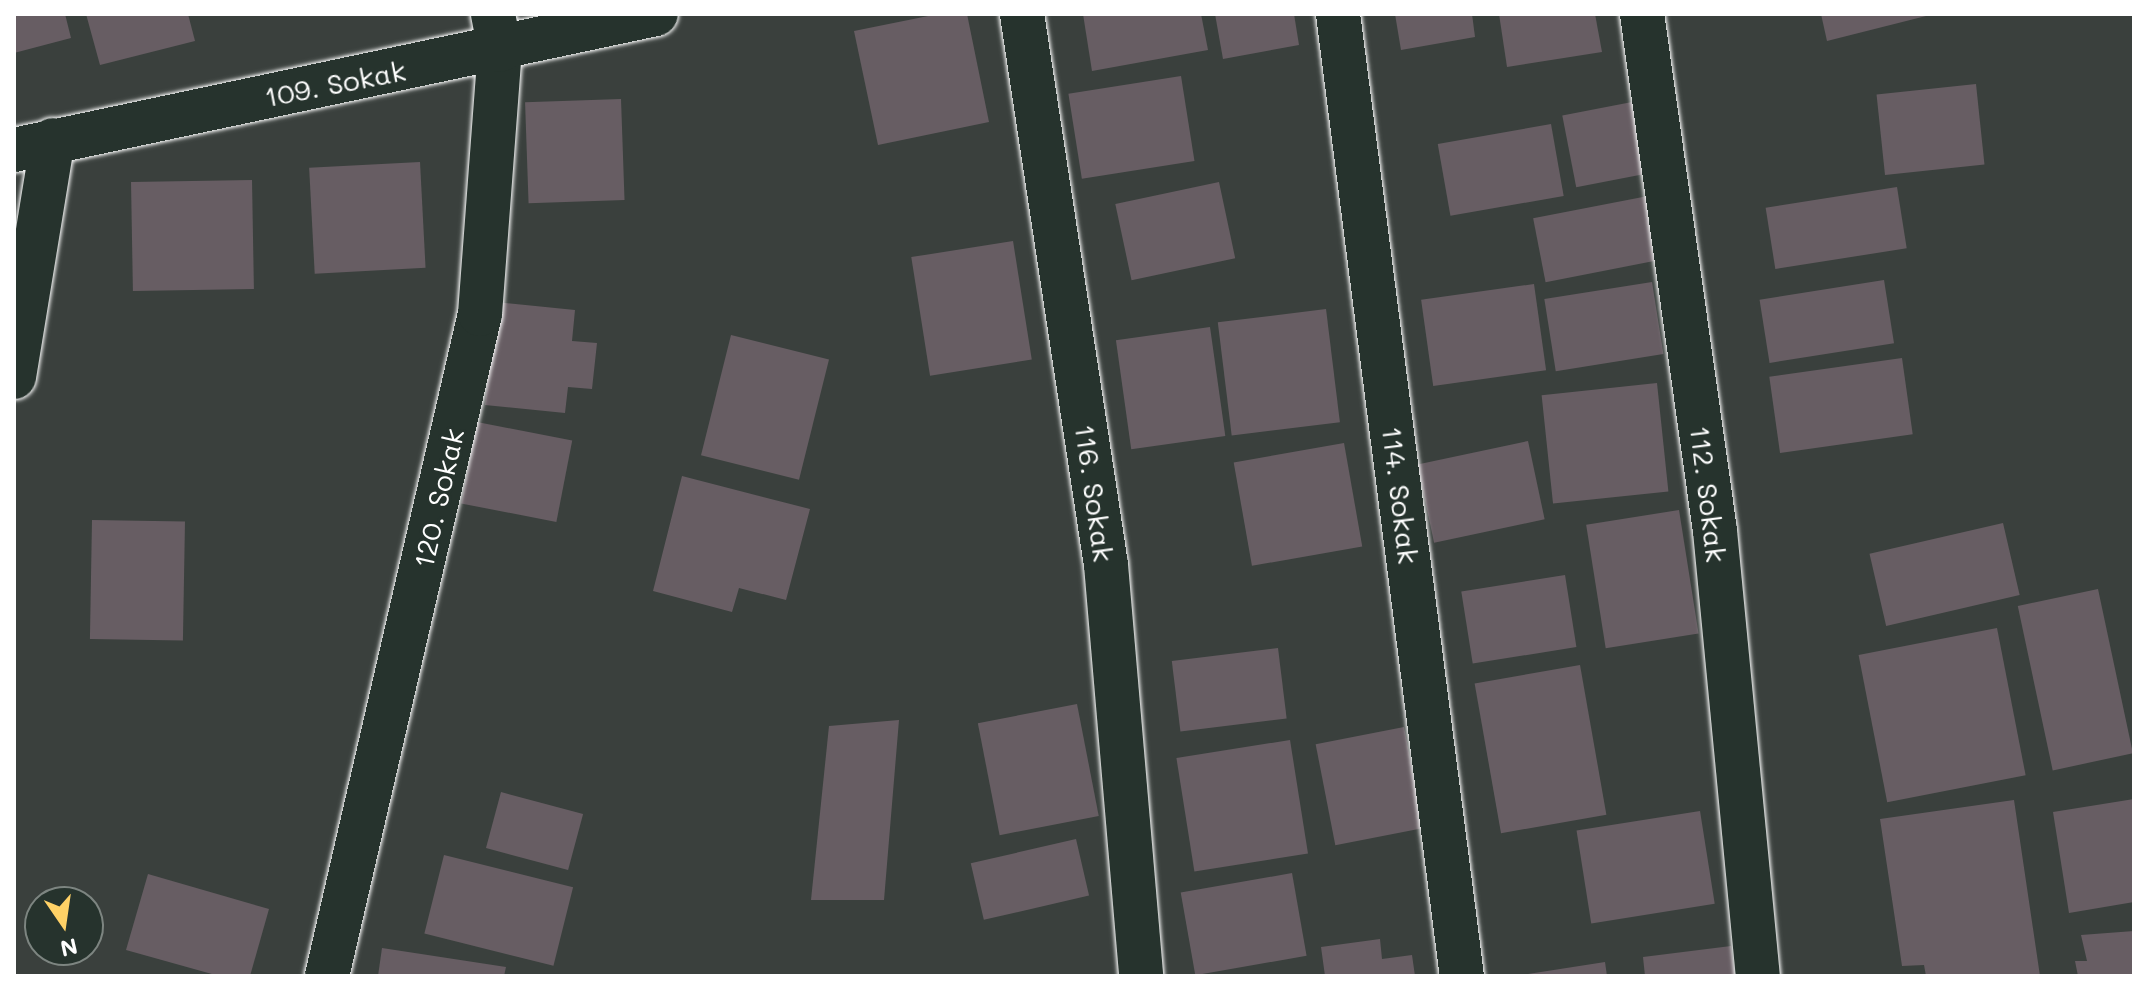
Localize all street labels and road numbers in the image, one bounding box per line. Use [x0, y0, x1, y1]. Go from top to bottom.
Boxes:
street label: 109. Sokak [262, 53, 408, 113]
street label: 116. Sokak [1069, 422, 1121, 564]
street label: 114. Sokak [1376, 424, 1426, 566]
street label: 112. Sokak [1684, 424, 1734, 564]
street label: 120. Sokak [406, 425, 470, 571]

